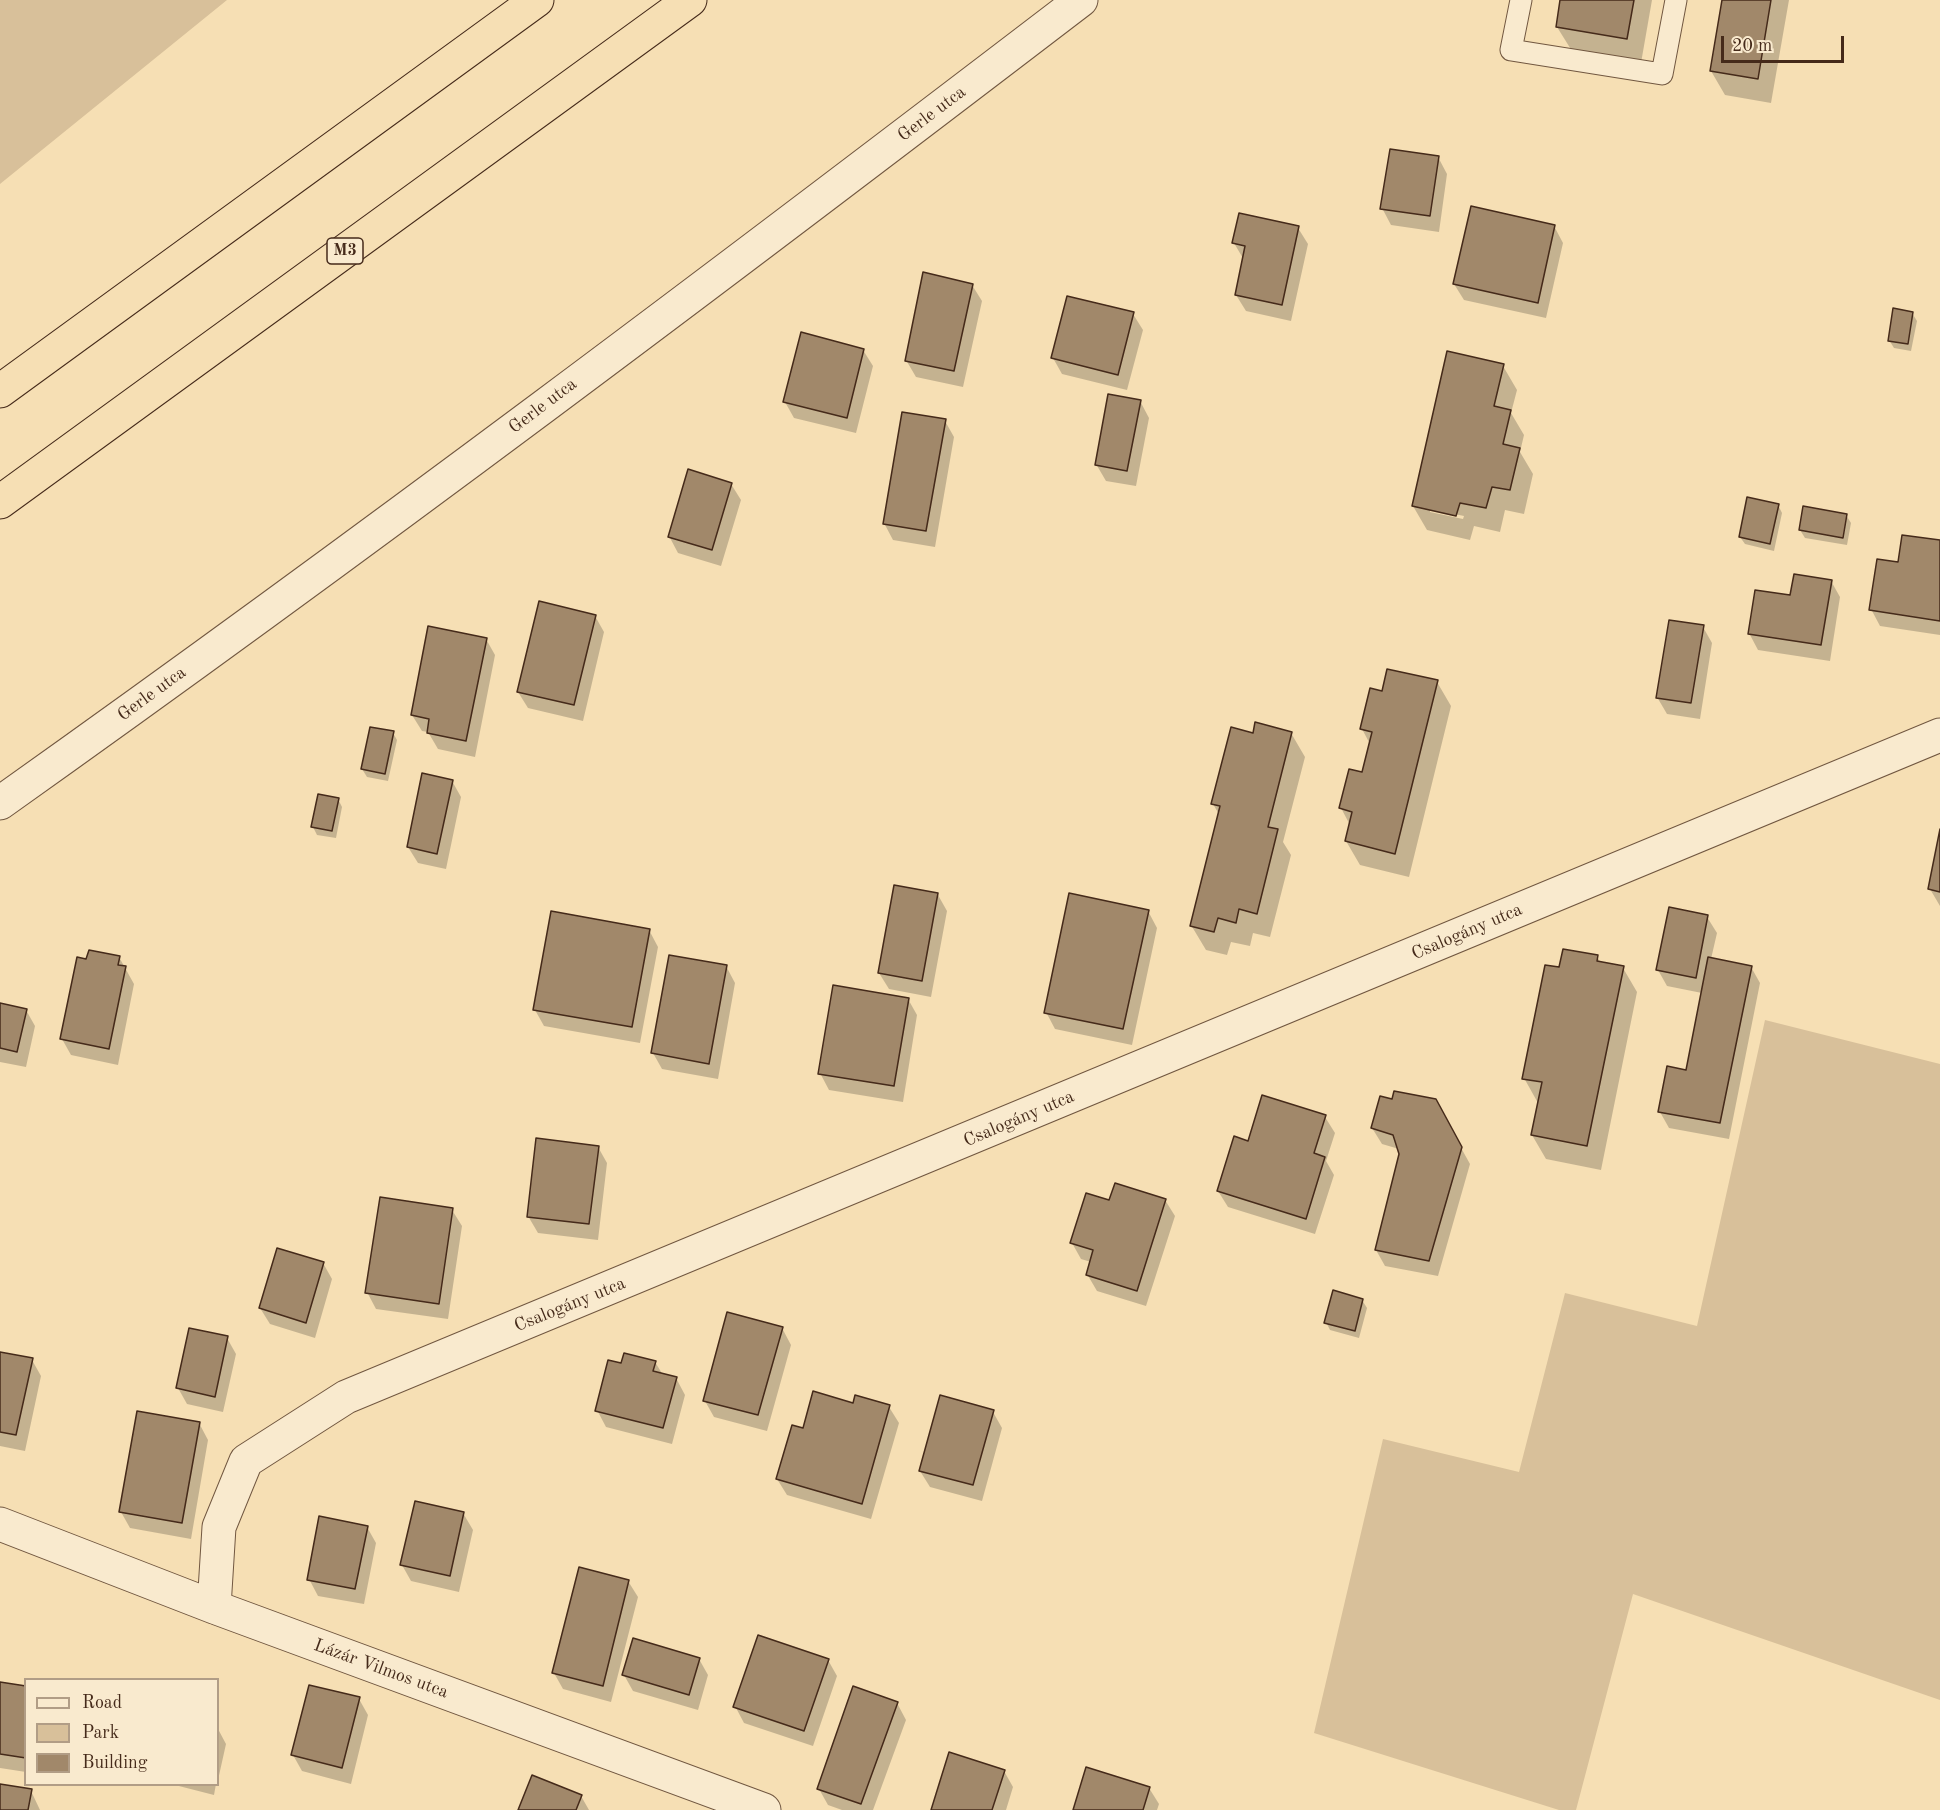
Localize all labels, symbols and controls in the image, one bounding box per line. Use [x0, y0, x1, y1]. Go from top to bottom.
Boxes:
scale bar [1724, 24, 1847, 62]
text: 20 m [1732, 37, 1772, 55]
street label: Gerle utca [894, 81, 970, 147]
road number: M3 [327, 238, 363, 264]
street label: Gerle utca [505, 373, 581, 439]
street label: Gerle utca [114, 662, 190, 726]
street label: Csalogány utca [1408, 899, 1526, 965]
street label: Csalogány utca [960, 1086, 1078, 1152]
street label: Csalogány utca [511, 1273, 629, 1337]
street label: Lázár Vilmos utca [311, 1635, 451, 1703]
legend [24, 1678, 219, 1786]
text: Road [82, 1694, 122, 1712]
text: Park [82, 1724, 119, 1742]
text: Building [82, 1754, 147, 1772]

